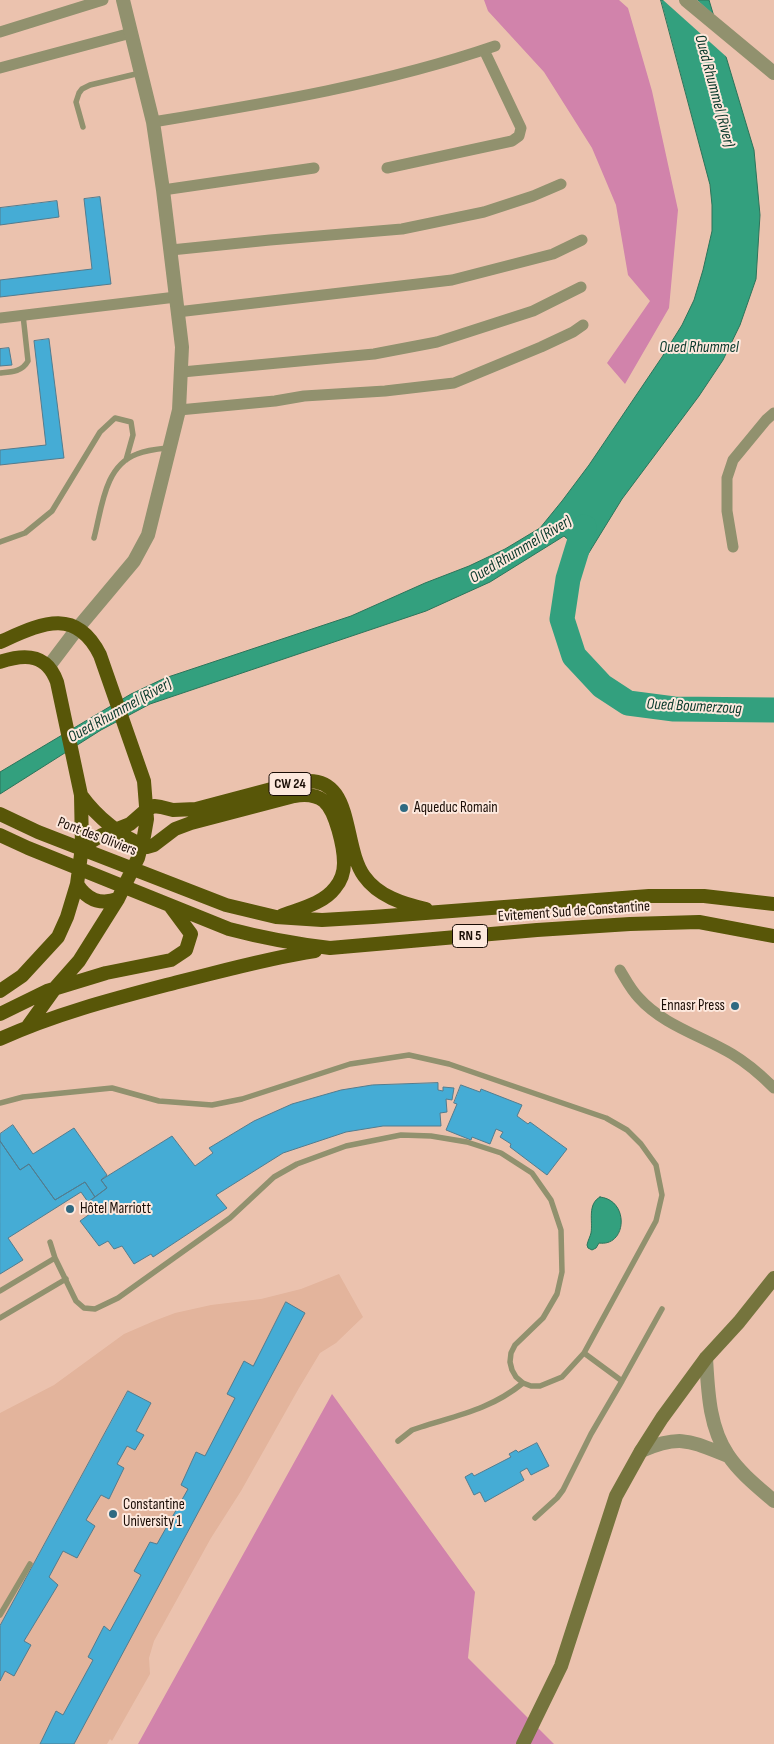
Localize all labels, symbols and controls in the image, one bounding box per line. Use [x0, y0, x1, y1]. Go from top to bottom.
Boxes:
water label: Oued Rhummel (River) [690, 33, 738, 149]
water label: Oued Rhummel [659, 338, 739, 358]
water label: Oued Rhummel (River) [467, 512, 575, 588]
water label: Oued Rhummel (River) [65, 675, 175, 747]
water label: Oued Boumerzoug [646, 695, 742, 719]
road number: CW 24 [269, 772, 311, 796]
place label: Aqueduc Romain [414, 799, 498, 817]
marker: Aqueduc Romain [398, 802, 410, 814]
street label: Pont des Oliviers [55, 814, 139, 860]
street label: Evitement Sud de Constantine [497, 898, 651, 926]
road number: RN 5 [452, 924, 488, 948]
place label: Ennasr Press [661, 997, 725, 1015]
marker: Ennasr Press [729, 1000, 741, 1012]
place label: Hôtel Marriott [80, 1200, 151, 1218]
marker: Hôtel Marriott [64, 1203, 76, 1215]
place label: Constantine University 1 [123, 1496, 185, 1531]
marker: Constantine University 1 [107, 1508, 119, 1520]

